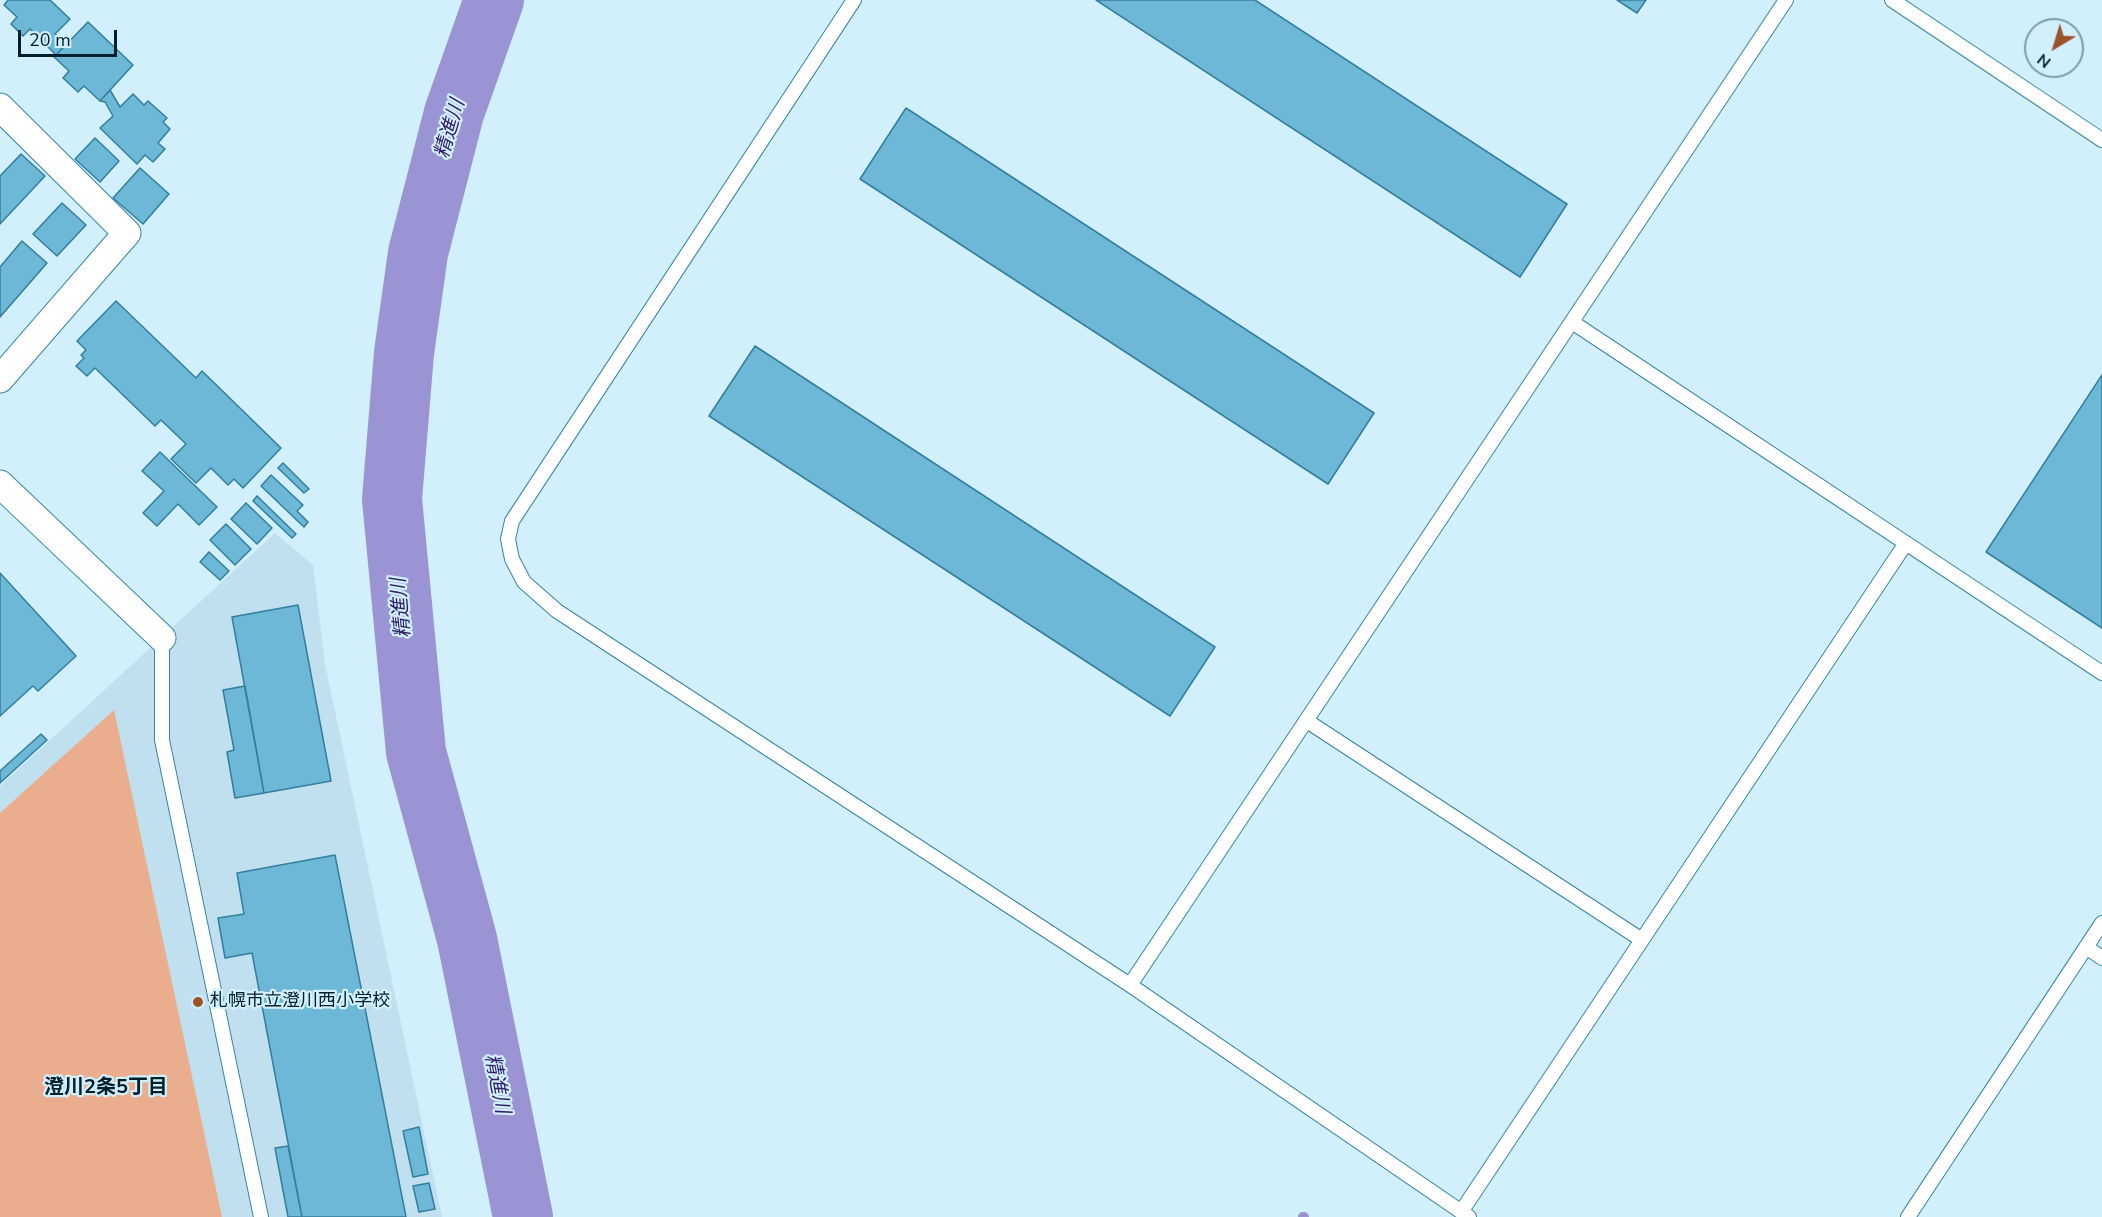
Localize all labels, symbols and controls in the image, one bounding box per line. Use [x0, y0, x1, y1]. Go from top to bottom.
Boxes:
scale bar [21, 18, 120, 56]
north arrow [2024, 18, 2084, 78]
text: 20 m [29, 28, 71, 52]
text: N [2033, 48, 2056, 73]
water label: 精進川 [431, 97, 471, 161]
water label: 精進川 [387, 577, 417, 639]
place label: 札幌市立澄川西小学校 [210, 991, 390, 1013]
marker: 札幌市立澄川西小学校 [191, 995, 205, 1009]
water label: 精進川 [478, 1052, 514, 1116]
district label: 澄川2条5丁目 [44, 1076, 168, 1100]

